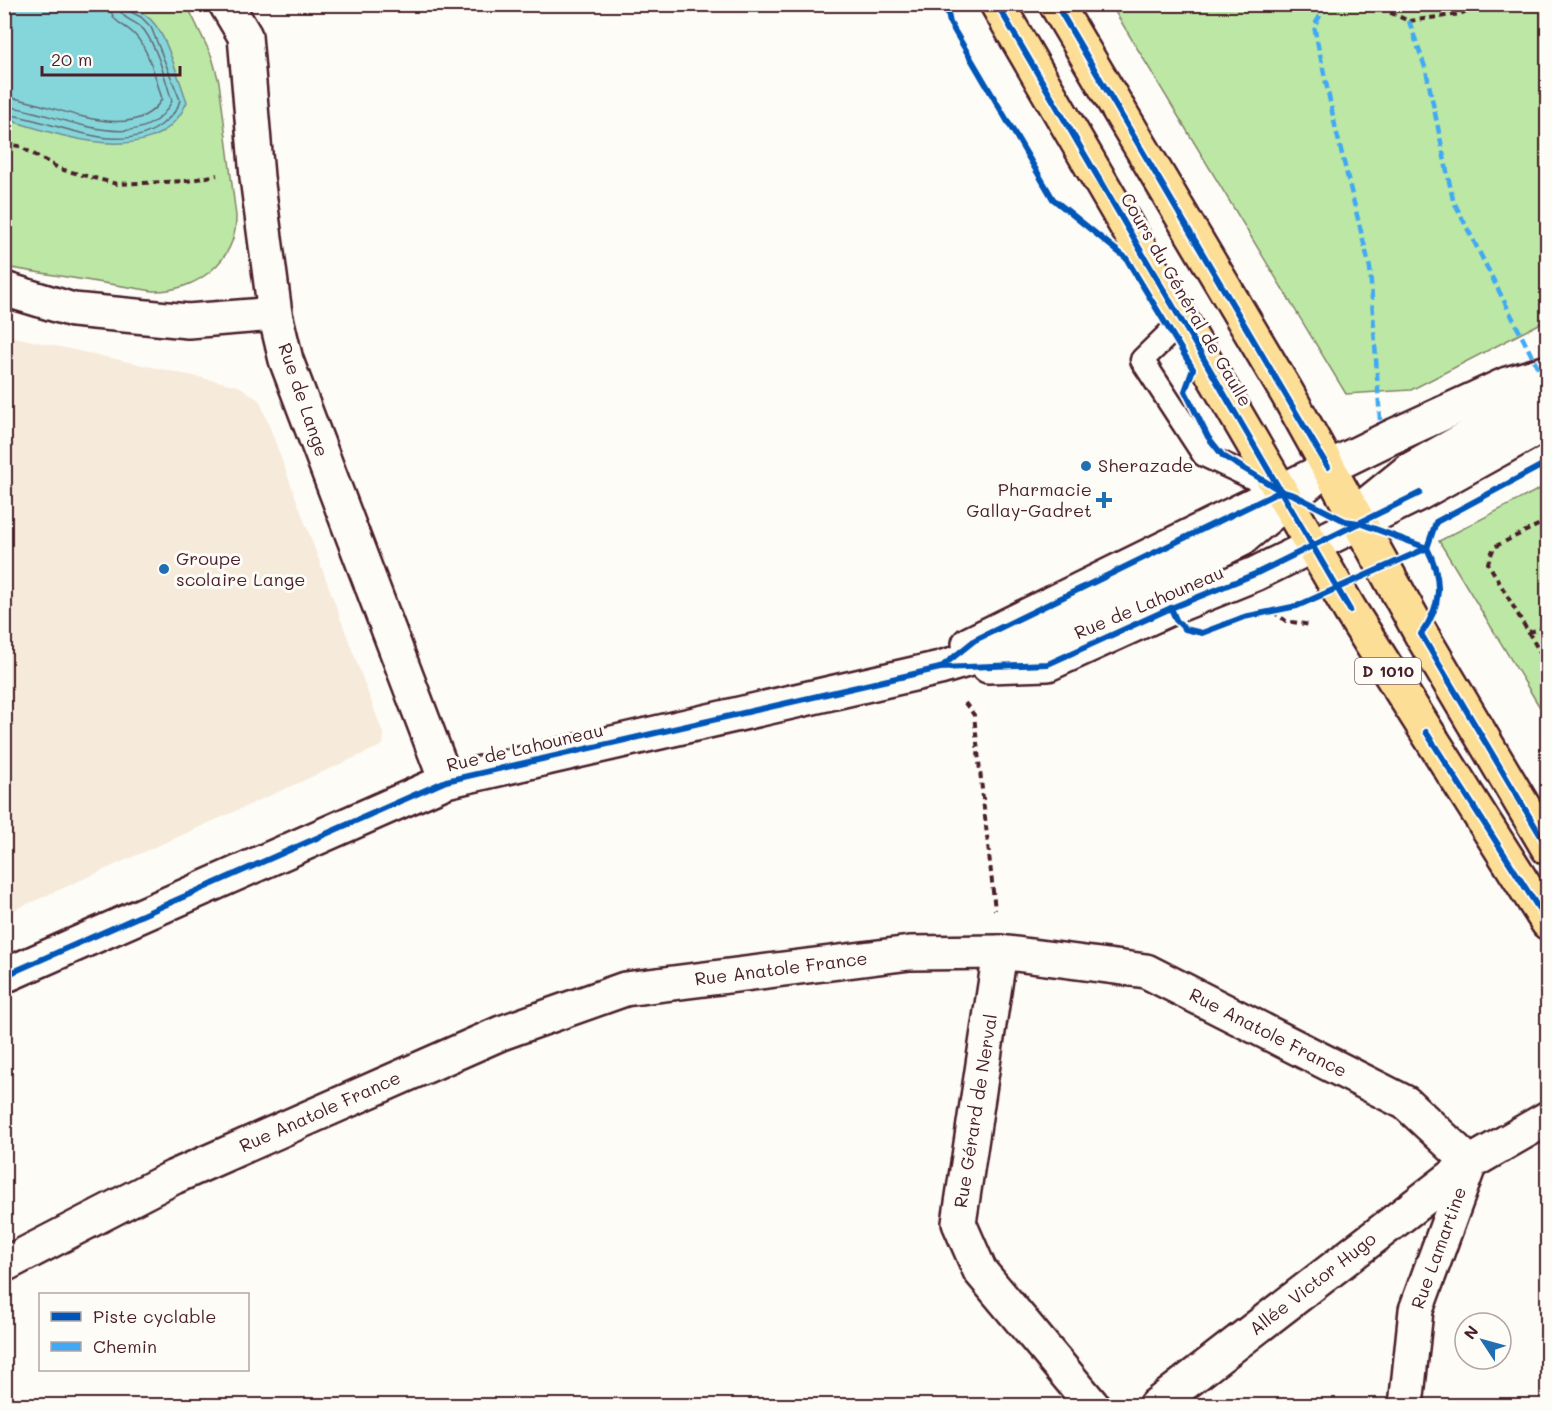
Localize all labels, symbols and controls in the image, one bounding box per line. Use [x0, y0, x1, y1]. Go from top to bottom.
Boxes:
scale bar [42, 39, 180, 77]
text: 20 m [51, 47, 92, 71]
street label: Cours du Général de Gaulle [1116, 188, 1258, 411]
street label: Rue de Lange [273, 340, 335, 460]
place label: Sherazade [1098, 453, 1193, 477]
marker: Sherazade [1079, 459, 1093, 473]
place label: Pharmacie Gallay-Gadret [966, 477, 1092, 522]
marker: Pharmacie Gallay-Gadret [1097, 493, 1111, 507]
place label: Groupe scolaire Lange [176, 546, 305, 591]
street label: Rue de Lahouneau [1070, 560, 1227, 644]
marker: Groupe scolaire Lange [157, 562, 171, 576]
road number: D 1010 [1355, 658, 1421, 684]
street label: Rue de Lahouneau [444, 717, 605, 777]
street label: Rue Anatole France [693, 945, 869, 991]
street label: Rue Anatole France [1186, 982, 1351, 1082]
street label: Rue Gérard de Nerval [948, 1012, 1002, 1210]
street label: Rue Anatole France [235, 1065, 404, 1157]
street label: Rue Lamartine [1405, 1183, 1471, 1312]
street label: Allée Victor Hugo [1244, 1226, 1381, 1340]
legend [39, 1293, 249, 1371]
text: Piste cyclable [93, 1304, 217, 1328]
north arrow [1453, 1311, 1513, 1371]
text: N [1458, 1321, 1483, 1343]
text: Chemin [93, 1334, 157, 1358]

